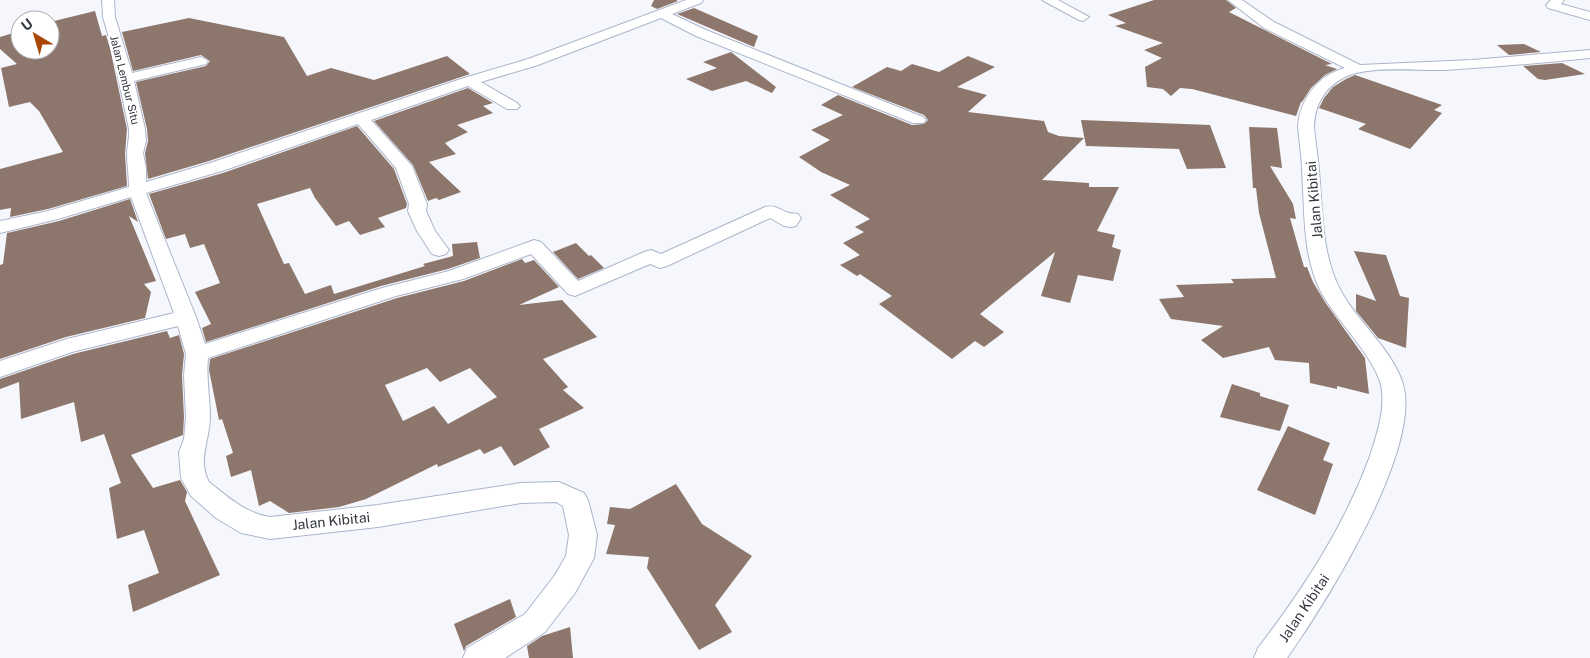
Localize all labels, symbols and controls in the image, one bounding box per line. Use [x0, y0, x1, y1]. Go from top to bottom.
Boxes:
north arrow [10, 10, 60, 60]
text: U [18, 15, 36, 34]
street label: Jalan Lembur Situ [108, 34, 142, 126]
street label: Jalan Kibitai [1303, 160, 1325, 240]
street label: Jalan Kibitai [291, 509, 371, 533]
street label: Jalan Kibitai [1276, 571, 1332, 645]

